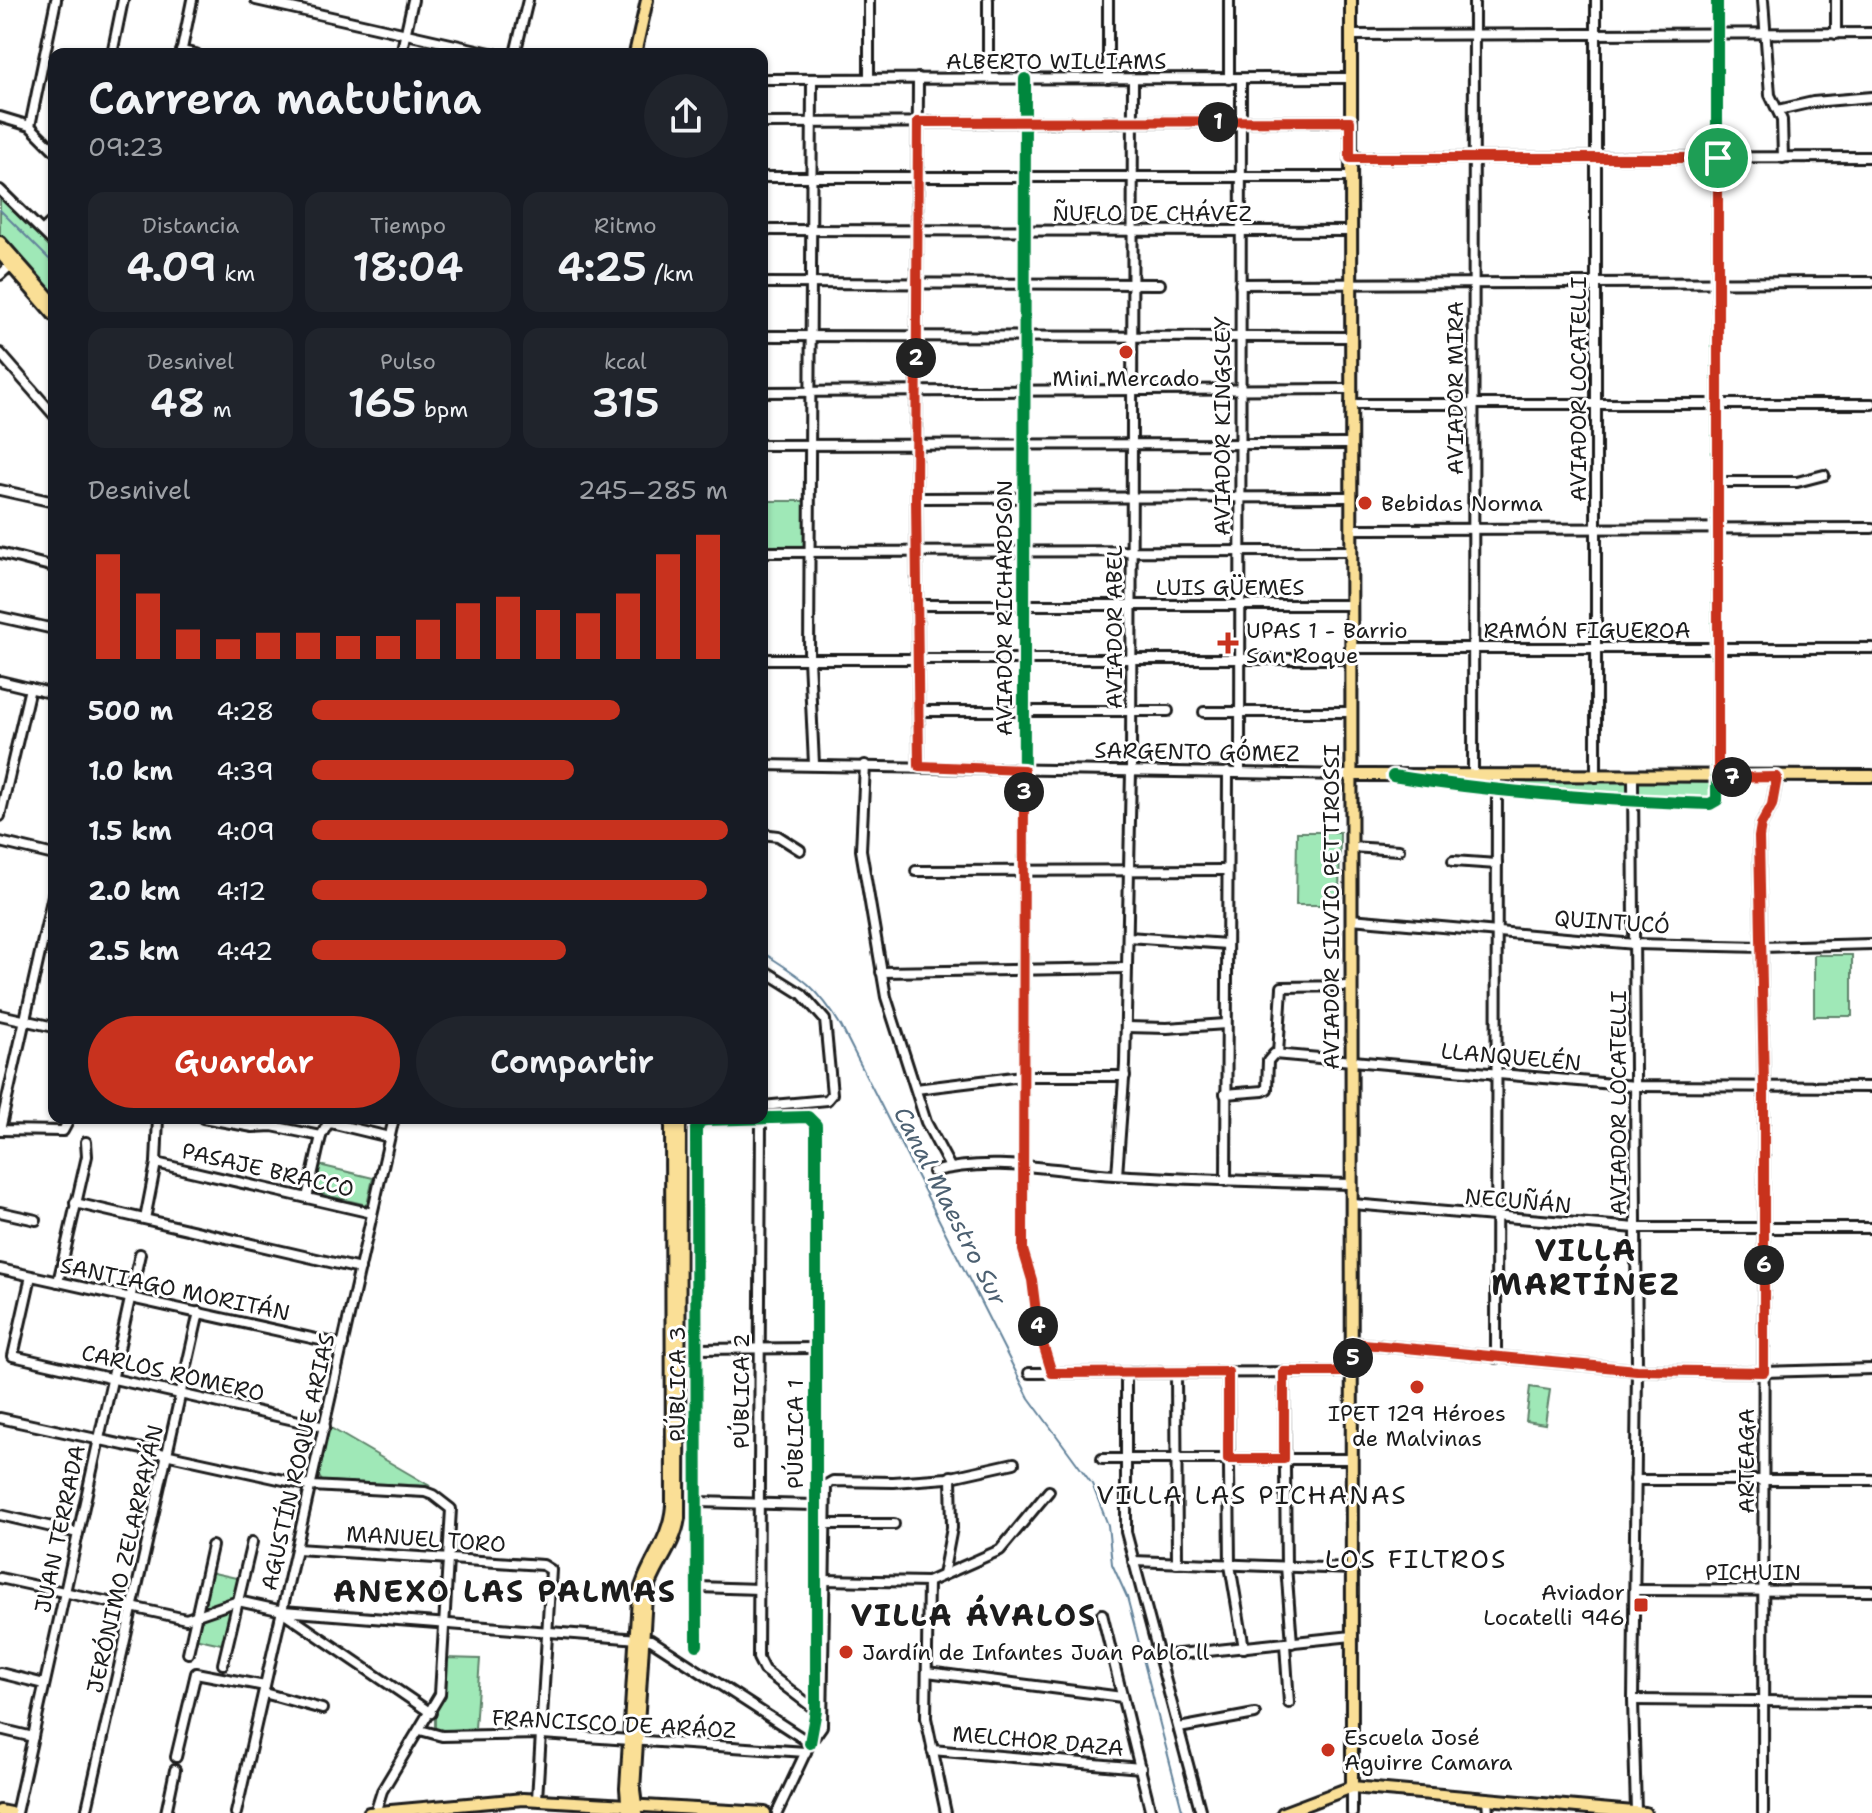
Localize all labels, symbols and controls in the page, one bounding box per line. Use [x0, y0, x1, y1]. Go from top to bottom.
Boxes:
street label: ALBERTO WILLIAMS [946, 47, 1166, 76]
text: Carrera matutina [88, 69, 481, 128]
button: share [644, 74, 728, 158]
pin: 1 [1198, 102, 1238, 142]
text: 1 [1213, 107, 1223, 136]
pin [1684, 124, 1752, 192]
text: 09:23 [88, 129, 164, 164]
icon: arrive [1696, 136, 1740, 180]
street label: ÑUFLO DE CHÁVEZ [1052, 199, 1252, 228]
text: Distancia [142, 211, 239, 240]
text: Tiempo [370, 211, 446, 240]
text: Ritmo [594, 211, 657, 240]
text: 4.09 [126, 240, 217, 294]
text: 18:04 [352, 240, 464, 294]
text: 4:25 [557, 240, 647, 294]
text: km [217, 259, 255, 288]
text: /km [647, 259, 694, 288]
street label: AVIADOR LOCATELLI [1564, 276, 1593, 502]
street label: AVIADOR MIRA [1441, 301, 1470, 475]
street label: AVIADOR KINGSLEY [1208, 316, 1237, 536]
pin: 2 [896, 338, 936, 378]
text: 2 [908, 343, 924, 372]
marker: Mini Mercado [1117, 343, 1135, 361]
text: Desnivel [147, 347, 234, 376]
text: Pulso [380, 347, 436, 376]
text: kcal [604, 347, 647, 376]
place label: Mini Mercado [1052, 364, 1200, 393]
text: 48 [150, 376, 205, 430]
text: 165 [348, 376, 416, 430]
text: 315 [591, 376, 659, 430]
text: m [205, 395, 232, 424]
text: bpm [416, 395, 468, 424]
text: Desnivel [88, 472, 190, 507]
text: 245–285 m [578, 472, 728, 507]
street label: AVIADOR RICHARDSON [990, 480, 1019, 736]
place label: Bebidas Norma [1381, 489, 1543, 518]
marker: Bebidas Norma [1356, 494, 1374, 512]
street label: AVIADOR ABEL [1100, 545, 1129, 709]
street label: LUIS GÜEMES [1156, 573, 1304, 602]
place label: UPAS 1 - Barrio San Roque [1246, 616, 1408, 670]
street label: RAMÓN FIGUEROA [1483, 616, 1691, 645]
marker: UPAS 1 - Barrio San Roque [1217, 632, 1239, 654]
text: 500 m [88, 693, 173, 728]
text: 4:28 [216, 693, 275, 728]
street label: SARGENTO GÓMEZ [1094, 736, 1300, 768]
street label: AVIADOR SILVIO PETTIROSSI [1317, 744, 1346, 1070]
text: 1.0 km [88, 753, 173, 788]
text: 4:39 [216, 753, 274, 788]
pin: 7 [1712, 757, 1752, 797]
text: 7 [1724, 762, 1740, 791]
pin: 3 [1004, 772, 1044, 812]
text: 3 [1016, 777, 1032, 806]
text: 1.5 km [88, 813, 172, 848]
text: 4:09 [216, 813, 275, 848]
text: 2.0 km [88, 873, 180, 908]
text: 4:12 [216, 873, 266, 908]
street label: QUINTUCÓ [1553, 903, 1671, 941]
text: 2.5 km [88, 933, 179, 968]
text: 4:42 [216, 933, 273, 968]
street label: AVIADOR LOCATELLI [1604, 990, 1633, 1216]
button: Guardar [88, 1016, 400, 1108]
button: Compartir [416, 1016, 728, 1108]
street label: LLANQUELÉN [1440, 1036, 1582, 1078]
water label: Canal Maestro Sur [886, 1101, 1014, 1311]
street label: PASAJE BRACCO [179, 1136, 357, 1204]
street label: NECUÑÁN [1463, 1182, 1573, 1220]
district label: VILLA MARTÍNEZ [1491, 1230, 1681, 1305]
pin: 6 [1744, 1245, 1784, 1285]
text: 6 [1756, 1250, 1772, 1279]
street label: SANTIAGO MORITÁN [58, 1251, 292, 1327]
pin: 4 [1018, 1306, 1058, 1346]
text: 4 [1030, 1311, 1046, 1340]
street label: PÚBLICA 3 [663, 1326, 692, 1442]
street label: AGUSTÍN ROQUE ARIAS [254, 1331, 342, 1593]
street label: PÚBLICA 2 [727, 1333, 756, 1449]
street label: CARLOS ROMERO [79, 1338, 267, 1408]
pin: 5 [1333, 1338, 1373, 1378]
text: 5 [1346, 1343, 1360, 1372]
marker: IPET 129 Héroes de Malvinas [1408, 1378, 1426, 1396]
street label: PÚBLICA 1 [781, 1379, 810, 1489]
place label: IPET 129 Héroes de Malvinas [1328, 1399, 1506, 1453]
street label: ARTEAGA [1732, 1408, 1761, 1514]
street label: JERÓNIMO ZELARRAYÁN [80, 1422, 170, 1696]
street label: JUAN TERRADA [28, 1442, 92, 1616]
district label: VILLA LAS PICHANAS [1096, 1477, 1408, 1512]
street label: MANUEL TORO [345, 1519, 507, 1559]
district label: LOS FILTROS [1325, 1541, 1507, 1576]
street label: PICHUIN [1705, 1558, 1801, 1587]
district label: ANEXO LAS PALMAS [333, 1571, 677, 1612]
place label: Aviador Locatelli 946 [1483, 1578, 1625, 1632]
district label: VILLA ÁVALOS [851, 1594, 1097, 1636]
marker: Aviador Locatelli 946 [1632, 1596, 1650, 1614]
place label: Jardín de Infantes Juan Pablo ll [862, 1638, 1210, 1667]
marker: Jardín de Infantes Juan Pablo ll [837, 1643, 855, 1661]
street label: FRANCISCO DE ARÁOZ [491, 1703, 737, 1745]
street label: MELCHOR DAZA [951, 1719, 1125, 1763]
place label: Escuela José Aguirre Camara [1344, 1723, 1513, 1777]
marker: Escuela José Aguirre Camara [1319, 1741, 1337, 1759]

